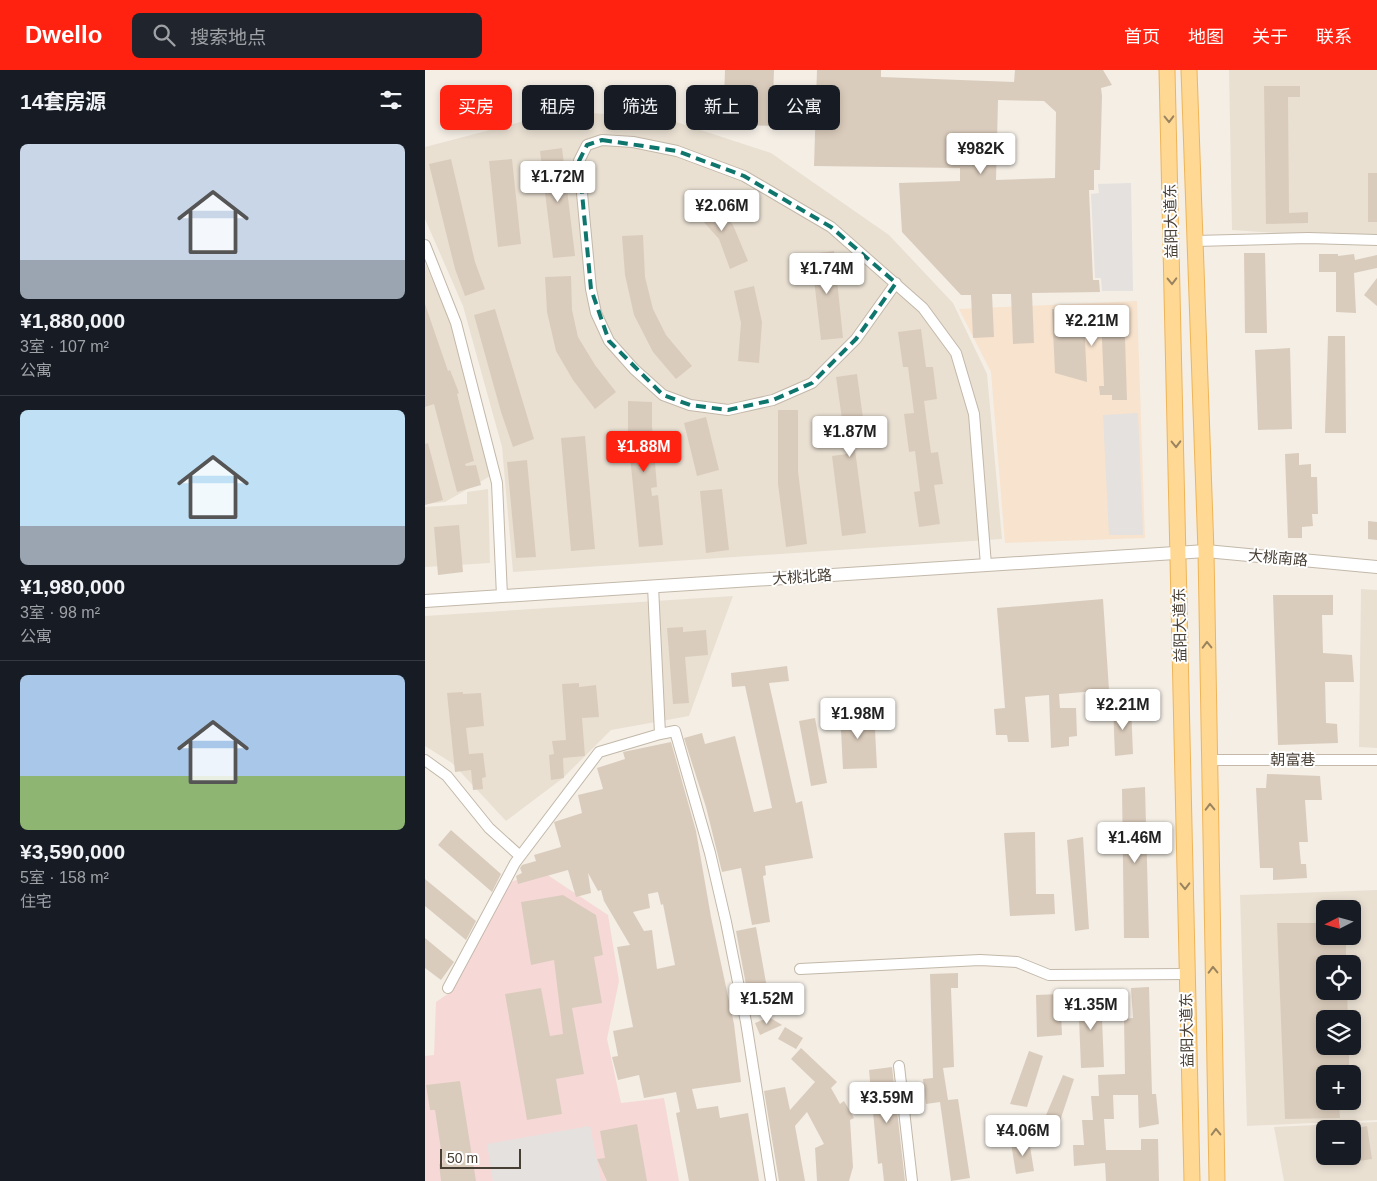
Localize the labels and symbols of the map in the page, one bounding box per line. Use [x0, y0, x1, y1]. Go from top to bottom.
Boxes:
one-way arrow [1163, 115, 1174, 123]
pin: ¥982K [946, 132, 1016, 175]
pin: ¥1.72M [517, 160, 599, 203]
street label: 益阳大道东 [1161, 183, 1180, 259]
pin: ¥2.06M [681, 190, 763, 232]
pin: ¥1.74M [786, 252, 868, 295]
one-way arrow [1167, 277, 1178, 285]
pin: ¥2.21M [1051, 304, 1133, 347]
pin: ¥1.87M [809, 416, 891, 458]
pin: ¥1.88M [603, 430, 685, 473]
one-way arrow [1171, 440, 1181, 448]
street label: 大桃南路 [1247, 546, 1309, 569]
street label: 大桃北路 [771, 566, 832, 587]
street label: 益阳大道东 [1170, 587, 1189, 663]
one-way arrow [1202, 641, 1212, 648]
pin: ¥2.21M [1082, 688, 1164, 731]
pin: ¥1.98M [817, 698, 899, 740]
street label: 朝富巷 [1270, 751, 1316, 768]
one-way arrow [1205, 803, 1215, 811]
pin: ¥1.46M [1094, 822, 1176, 864]
one-way arrow [1180, 882, 1190, 890]
north arrow [1316, 900, 1361, 945]
one-way arrow [1208, 966, 1218, 974]
pin: ¥1.52M [726, 982, 808, 1025]
pin: ¥1.35M [1050, 988, 1132, 1031]
street label: 益阳大道东 [1177, 992, 1196, 1068]
pin: ¥3.59M [846, 1082, 928, 1124]
pin: ¥4.06M [982, 1114, 1064, 1157]
one-way arrow [1211, 1128, 1221, 1136]
scale bar [440, 1146, 521, 1169]

